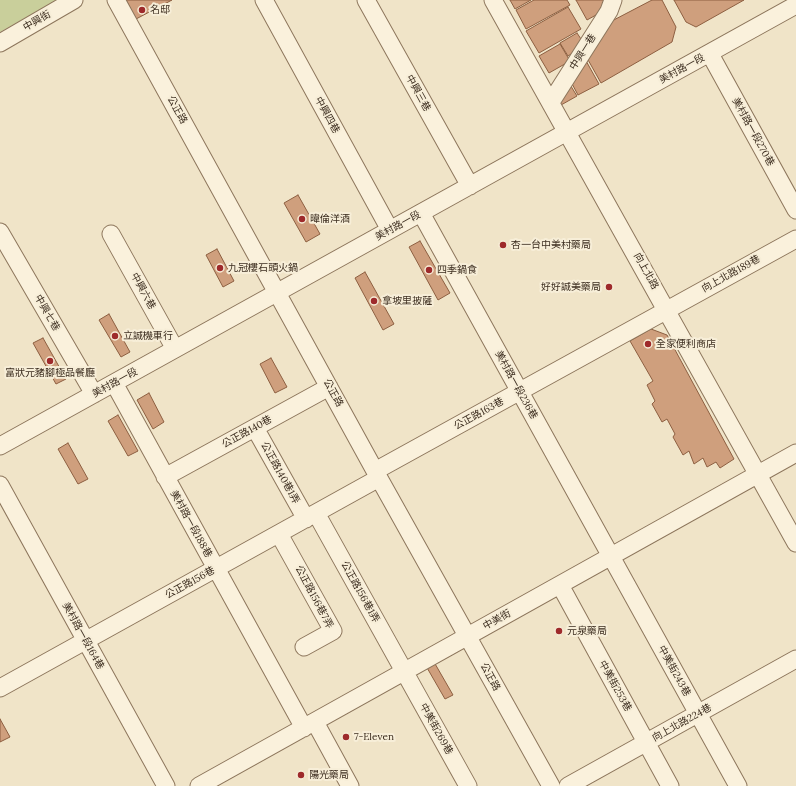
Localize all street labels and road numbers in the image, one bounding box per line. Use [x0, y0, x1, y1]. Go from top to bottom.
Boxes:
street label: 中興街 [21, 8, 53, 34]
street label: 中興一巷 [567, 32, 599, 72]
street label: 美村路一段 [657, 52, 707, 86]
street label: 中興三巷 [403, 73, 433, 113]
street label: 公正路 [164, 94, 190, 126]
street label: 中興四巷 [312, 95, 342, 135]
street label: 美村路一段270巷 [729, 96, 777, 168]
street label: 美村路一段 [373, 209, 423, 243]
street label: 向上北路 [631, 251, 661, 291]
street label: 向上北路189巷 [700, 253, 762, 295]
street label: 中興六巷 [128, 271, 158, 311]
street label: 中興七巷 [32, 293, 62, 333]
street label: 美村路一段236巷 [492, 349, 540, 421]
street label: 美村路一段 [90, 366, 140, 400]
street label: 公正路 [320, 377, 346, 409]
street label: 公正路163巷 [452, 395, 506, 433]
street label: 公正路140巷 [220, 413, 274, 451]
street label: 公正路140巷1弄 [258, 440, 302, 506]
street label: 美村路一段188巷 [168, 488, 214, 560]
street label: 公正路156巷1弄 [338, 559, 382, 625]
street label: 公正路156巷 [163, 564, 217, 602]
street label: 公正路156巷7弄 [292, 564, 336, 630]
street label: 美村路一段164巷 [60, 600, 106, 672]
street label: 中美街 [481, 607, 513, 633]
street label: 中美街243巷 [655, 644, 693, 698]
street label: 中美街253巷 [596, 658, 634, 714]
street label: 公正路 [477, 661, 503, 693]
street label: 中美街269巷 [417, 701, 455, 757]
street label: 向上北路224巷 [650, 702, 714, 744]

